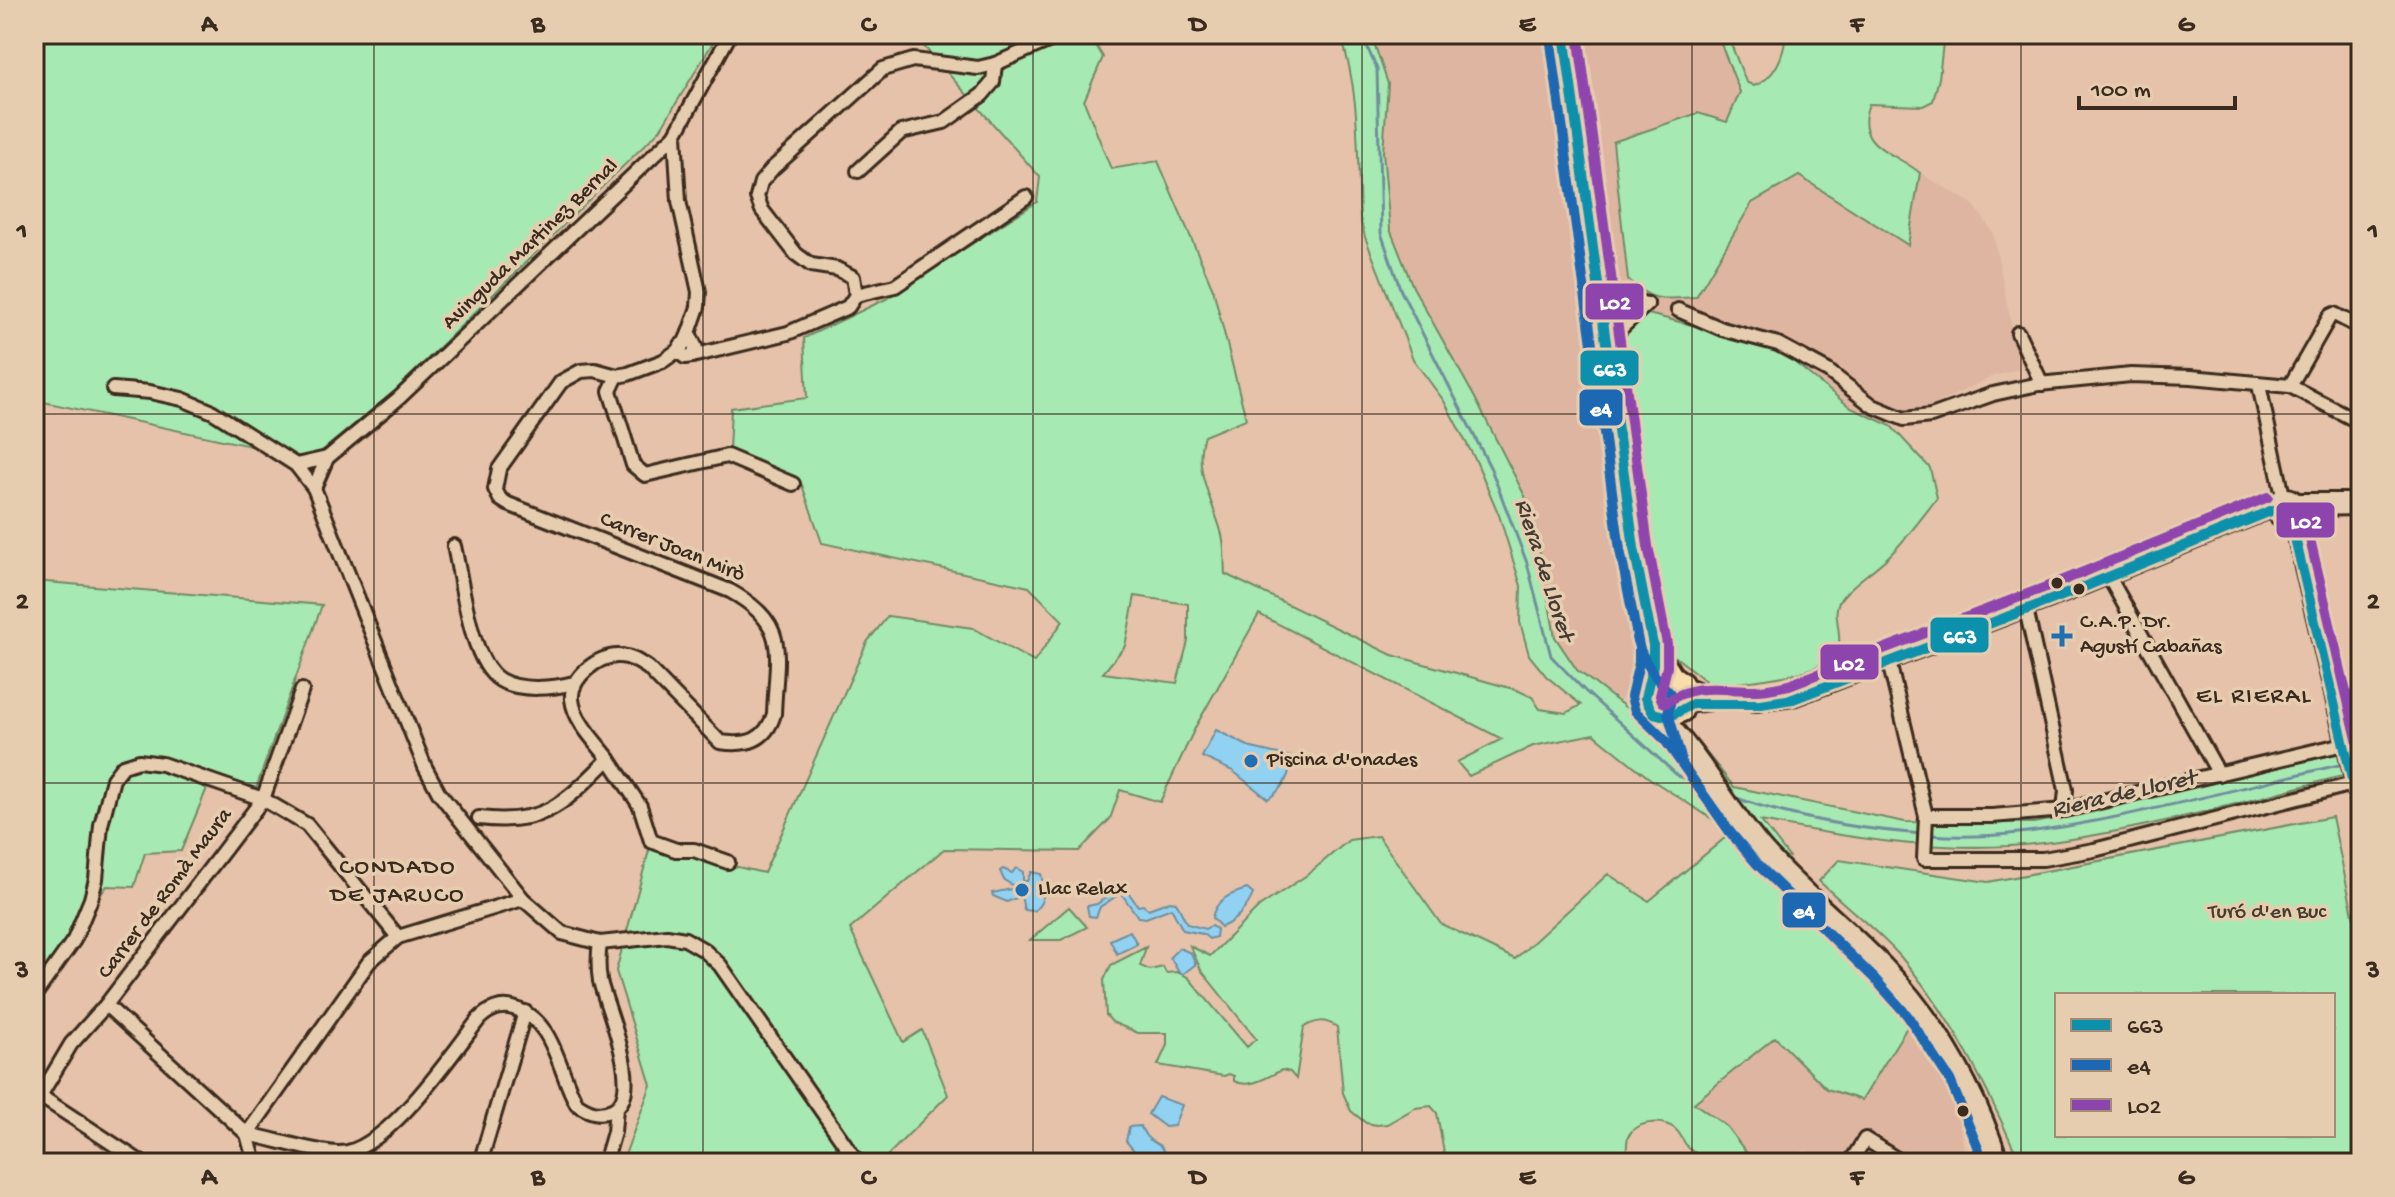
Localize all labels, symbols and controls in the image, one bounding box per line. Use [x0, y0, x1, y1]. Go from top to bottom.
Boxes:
text: A [200, 11, 218, 42]
text: B [530, 11, 546, 42]
text: C [861, 11, 878, 42]
text: D [1188, 11, 1208, 42]
text: E [1519, 11, 1537, 42]
text: F [1849, 11, 1865, 42]
text: G [2178, 11, 2196, 42]
scale bar [2079, 60, 2235, 110]
text: 100 m [2090, 77, 2151, 106]
street label: Avinguda Martinez Bernal [438, 154, 625, 336]
text: 1 [16, 218, 27, 249]
text: 1 [2367, 218, 2378, 249]
line badge: L02 [1584, 282, 1645, 321]
text: L02 [1599, 292, 1631, 318]
line badge: 663 [1579, 349, 1640, 387]
text: 663 [1593, 359, 1627, 385]
line badge: e4 [1578, 388, 1624, 427]
text: e4 [1589, 398, 1612, 424]
water label: Riera de Lloret [1506, 496, 1581, 648]
line badge: L02 [2275, 501, 2336, 539]
street label: Carrer Joan Mirò [596, 507, 748, 589]
text: L02 [2290, 511, 2322, 537]
unlabelled marker [2049, 575, 2065, 591]
unlabelled marker [2071, 581, 2087, 597]
text: 2 [16, 588, 29, 619]
text: 2 [2367, 588, 2380, 619]
place label: C.A.P. Dr. Agustí Cabañas [2080, 610, 2223, 661]
line badge: 663 [1929, 616, 1990, 654]
marker: C.A.P. Dr. Agustí Cabañas [2051, 625, 2073, 647]
text: 663 [1943, 626, 1977, 652]
line badge: L02 [1819, 643, 1880, 681]
text: L02 [1833, 653, 1865, 679]
district label: EL RIERAL [2196, 683, 2312, 712]
place label: Piscina d'onades [1266, 748, 1418, 774]
marker: Piscina d'onades [1242, 752, 1260, 770]
water label: Riera de Lloret [2049, 763, 2203, 826]
street label: Carrer de Romà Maura [93, 803, 239, 985]
district label: CONDADO DE JARUCO [328, 854, 466, 911]
place label: Llac Relax [1038, 877, 1128, 903]
marker: Llac Relax [1013, 881, 1031, 899]
line badge: e4 [1781, 891, 1827, 929]
text: e4 [1792, 900, 1815, 926]
park label: Turó d'en Buc [2206, 900, 2327, 926]
text: 3 [14, 957, 29, 988]
text: 3 [2365, 957, 2380, 988]
legend [2055, 993, 2335, 1137]
text: 663 [2127, 1014, 2164, 1043]
text: e4 [2127, 1054, 2151, 1083]
text: L02 [2127, 1094, 2161, 1123]
unlabelled marker [1955, 1103, 1971, 1119]
text: A [200, 1164, 218, 1195]
text: B [530, 1164, 546, 1195]
text: C [861, 1164, 878, 1195]
text: D [1188, 1164, 1208, 1195]
text: E [1519, 1164, 1537, 1195]
text: F [1849, 1164, 1865, 1195]
text: G [2178, 1164, 2196, 1195]

